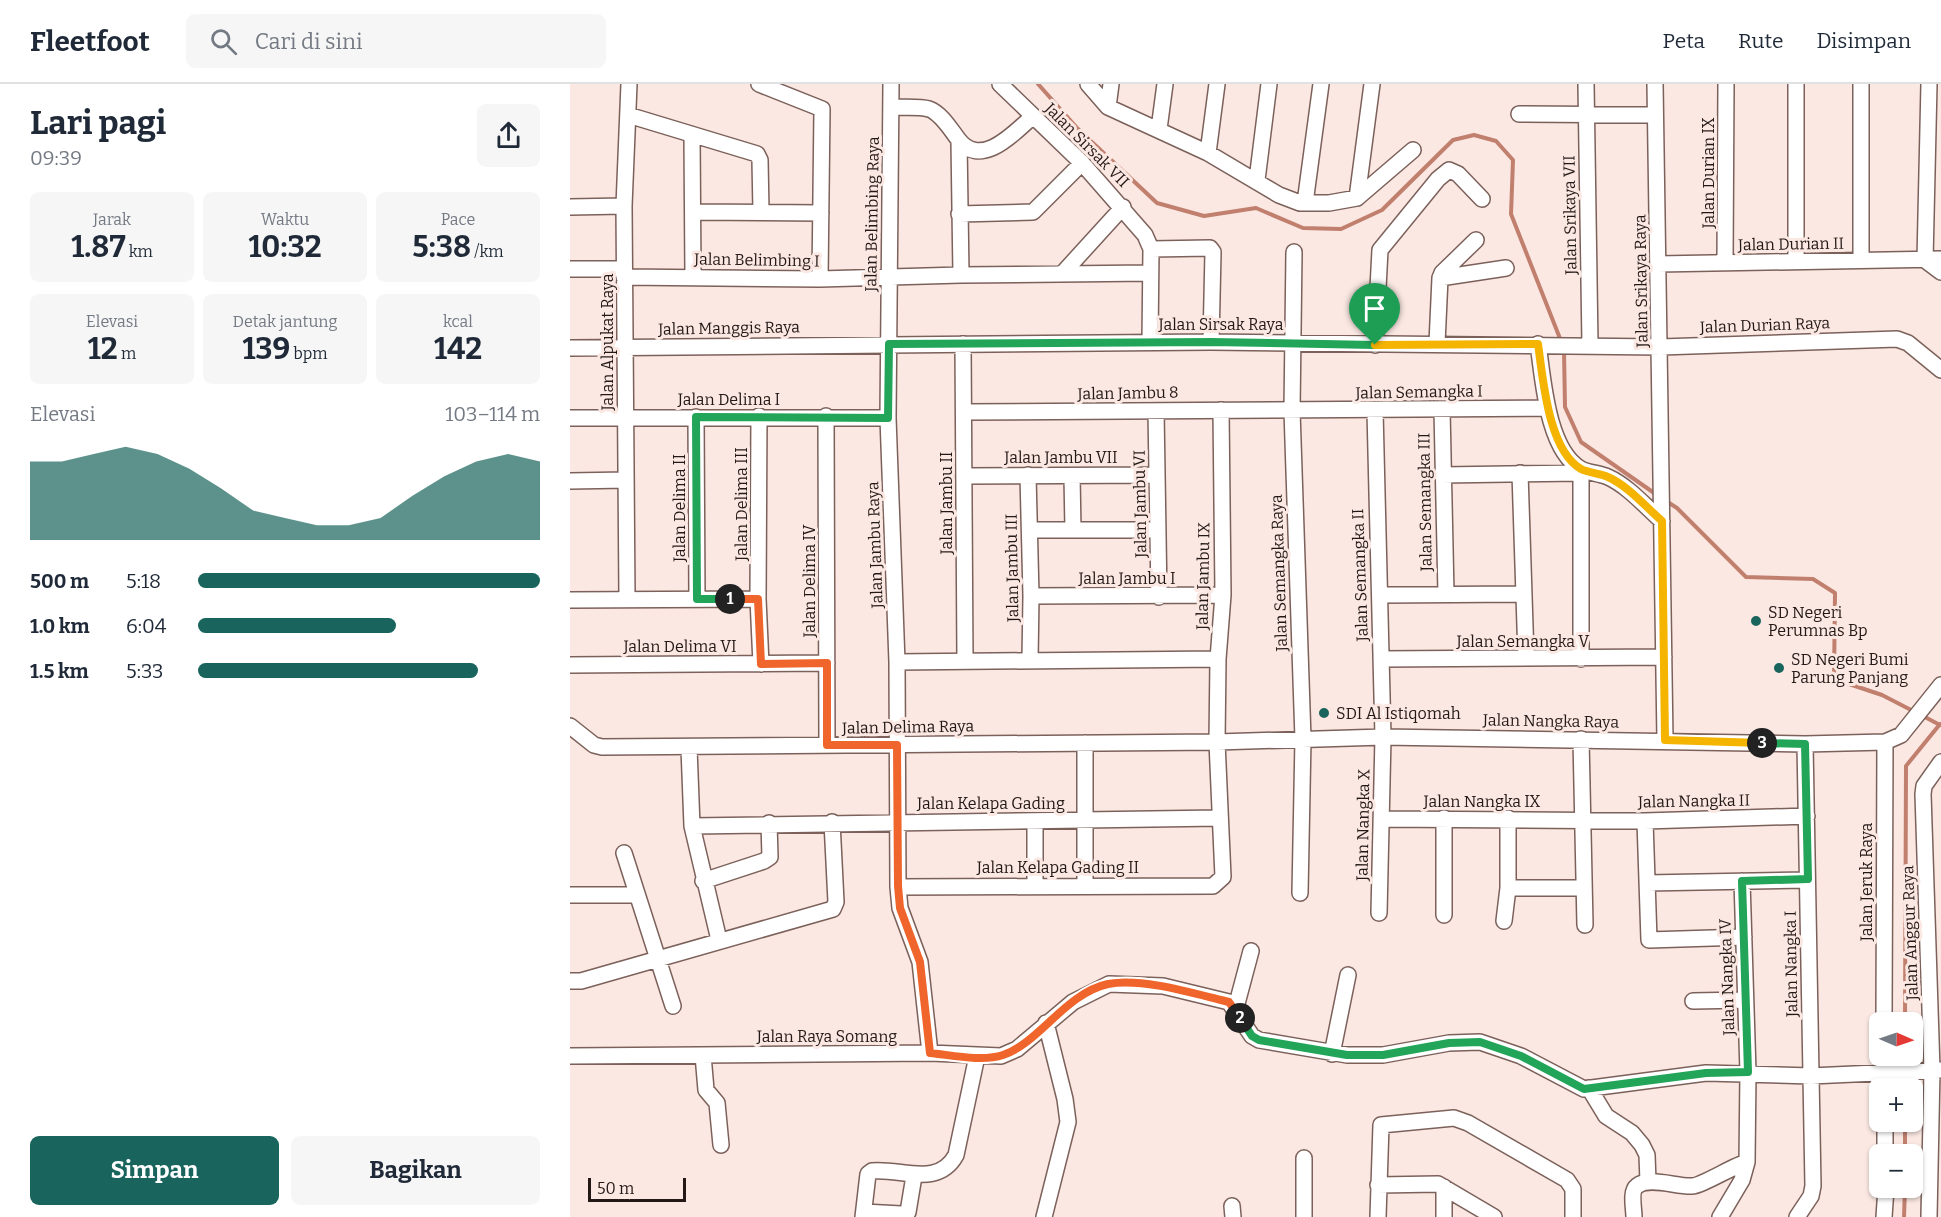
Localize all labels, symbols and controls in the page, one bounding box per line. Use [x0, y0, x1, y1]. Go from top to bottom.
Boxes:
search box [186, 14, 606, 68]
text: Fleetfoot [30, 25, 150, 58]
icon: search [207, 25, 240, 58]
text: Cari di sini [255, 28, 363, 55]
text: Peta [1663, 28, 1705, 54]
text: Rute [1738, 28, 1783, 54]
text: Disimpan [1816, 28, 1911, 54]
street label: Jalan Sirsak VII [1040, 98, 1133, 191]
text: Lari pagi [30, 103, 166, 143]
button: share [477, 104, 540, 167]
street label: Jalan Durian IX [1699, 117, 1718, 230]
street label: Jalan Belimbing Raya [861, 136, 883, 293]
text: 09:39 [30, 146, 82, 170]
street label: Jalan Srikaya VII [1559, 155, 1581, 276]
text: Jarak [93, 210, 131, 229]
text: Waktu [261, 210, 309, 229]
text: Pace [441, 210, 475, 229]
street label: Jalan Srikaya Raya [1630, 214, 1652, 349]
text: 1.87 [71, 229, 126, 265]
text: 10:32 [248, 229, 322, 265]
text: 5:38 [412, 229, 471, 265]
street label: Jalan Durian II [1737, 234, 1844, 254]
text: km [126, 242, 153, 261]
text: /km [471, 242, 504, 261]
street label: Jalan Belimbing I [693, 249, 820, 271]
street label: Jalan Alpukat Raya [598, 273, 617, 412]
pin [1349, 283, 1400, 345]
icon: arrive [1358, 292, 1391, 325]
text: Elevasi [86, 312, 138, 331]
text: Detak jantung [233, 312, 337, 331]
text: kcal [443, 312, 473, 331]
street label: Jalan Durian Raya [1699, 313, 1831, 337]
street label: Jalan Sirsak Raya [1158, 315, 1284, 334]
street label: Jalan Manggis Raya [657, 317, 800, 339]
text: 12 [88, 331, 118, 367]
text: 139 [242, 331, 290, 367]
text: 142 [434, 331, 482, 367]
text: m [118, 344, 136, 363]
text: bpm [290, 344, 328, 363]
street label: Jalan Semangka I [1354, 381, 1483, 403]
street label: Jalan Jambu 8 [1076, 383, 1179, 403]
street label: Jalan Delima I [677, 390, 780, 409]
text: Elevasi [30, 402, 95, 426]
text: 103–114 m [445, 402, 540, 426]
street label: Jalan Semangka III [1414, 433, 1436, 572]
street label: Jalan Delima III [732, 447, 751, 562]
street label: Jalan Jambu VII [1003, 448, 1118, 467]
street label: Jalan Jambu VI [1130, 450, 1150, 559]
street label: Jalan Jambu II [937, 452, 956, 555]
street label: Jalan Delima II [670, 454, 689, 563]
street label: Jalan Jambu Raya [863, 481, 887, 610]
street label: Jalan Semangka Raya [1267, 494, 1291, 653]
street label: Jalan Semangka II [1348, 508, 1372, 643]
street label: Jalan Jambu III [1002, 514, 1022, 623]
street label: Jalan Jambu IX [1193, 522, 1213, 631]
street label: Jalan Delima IV [800, 523, 819, 639]
text: 500 m [30, 569, 89, 593]
text: 5:18 [126, 569, 161, 593]
street label: Jalan Jambu I [1077, 569, 1176, 588]
pin: 1 [715, 584, 745, 614]
text: 1 [727, 589, 733, 608]
place label: SD Negeri Perumnas Bp [1768, 603, 1867, 640]
text: 1.0 km [30, 614, 90, 638]
text: 6:04 [126, 614, 166, 638]
marker: SD Negeri Perumnas Bp [1749, 614, 1763, 628]
street label: Jalan Semangka V [1456, 632, 1590, 651]
street label: Jalan Delima VI [622, 637, 737, 656]
place label: SD Negeri Bumi Parung Panjang [1791, 650, 1909, 687]
text: 1.5 km [30, 659, 89, 683]
text: 5:33 [126, 659, 163, 683]
marker: SD Negeri Bumi Parung Panjang [1772, 661, 1786, 675]
place label: SDI Al Istiqomah [1336, 704, 1461, 723]
marker: SDI Al Istiqomah [1317, 706, 1331, 720]
street label: Jalan Nangka Raya [1482, 710, 1619, 732]
street label: Jalan Delima Raya [841, 716, 975, 738]
pin: 3 [1747, 728, 1777, 758]
text: 3 [1757, 733, 1767, 752]
street label: Jalan Nangka X [1353, 769, 1373, 882]
street label: Jalan Nangka II [1637, 791, 1750, 811]
street label: Jalan Nangka IX [1423, 792, 1541, 811]
street label: Jalan Kelapa Gading [916, 794, 1065, 813]
street label: Jalan Jeruk Raya [1857, 822, 1876, 942]
street label: Jalan Kelapa Gading II [976, 858, 1139, 877]
street label: Jalan Anggur Raya [1898, 865, 1922, 1002]
street label: Jalan Nangka I [1781, 911, 1801, 1018]
street label: Jalan Nangka IV [1715, 917, 1739, 1037]
pin: 2 [1225, 1003, 1255, 1033]
text: 2 [1235, 1008, 1245, 1027]
north arrow [1869, 1012, 1923, 1066]
map controls [1869, 1012, 1923, 1198]
street label: Jalan Raya Somang [756, 1027, 897, 1046]
button: + [1869, 1078, 1923, 1132]
button: Simpan [30, 1136, 279, 1205]
button: Bagikan [291, 1136, 540, 1205]
button: − [1869, 1144, 1923, 1198]
scale bar [588, 1175, 686, 1202]
text: 50 m [597, 1179, 634, 1198]

